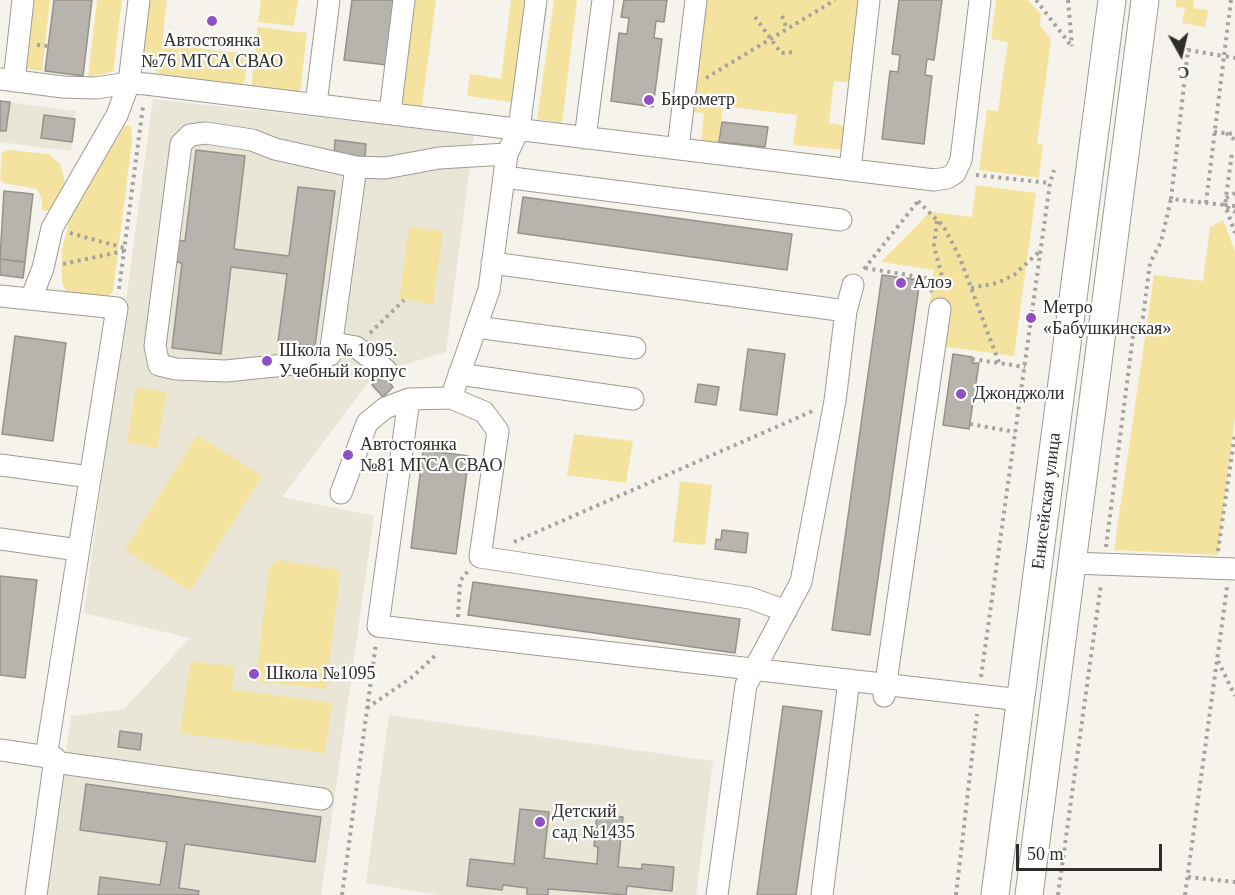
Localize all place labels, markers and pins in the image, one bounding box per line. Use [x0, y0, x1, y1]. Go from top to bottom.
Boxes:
marker: Автостоянка №76 МГСА СВАО [205, 14, 219, 28]
place label: Автостоянка №76 МГСА СВАО [141, 30, 283, 72]
place label: Бирометр [661, 89, 735, 111]
marker: Бирометр [642, 93, 656, 107]
place label: Алоэ [913, 272, 952, 294]
marker: Алоэ [894, 276, 908, 290]
place label: Метро «Бабушкинская» [1043, 297, 1171, 340]
marker: Метро «Бабушкинская» [1024, 311, 1038, 325]
place label: Школа № 1095. Учебный корпус [279, 340, 406, 382]
marker: Школа № 1095. Учебный корпус [260, 354, 274, 368]
place label: Джонджоли [973, 383, 1064, 405]
marker: Джонджоли [954, 387, 968, 401]
place label: Автостоянка №81 МГСА СВАО [360, 434, 502, 476]
marker: Автостоянка №81 МГСА СВАО [341, 448, 355, 462]
place label: Школа №1095 [266, 663, 375, 685]
marker: Школа №1095 [247, 667, 261, 681]
place label: Детский сад №1435 [552, 801, 635, 844]
marker: Детский сад №1435 [533, 815, 547, 829]

